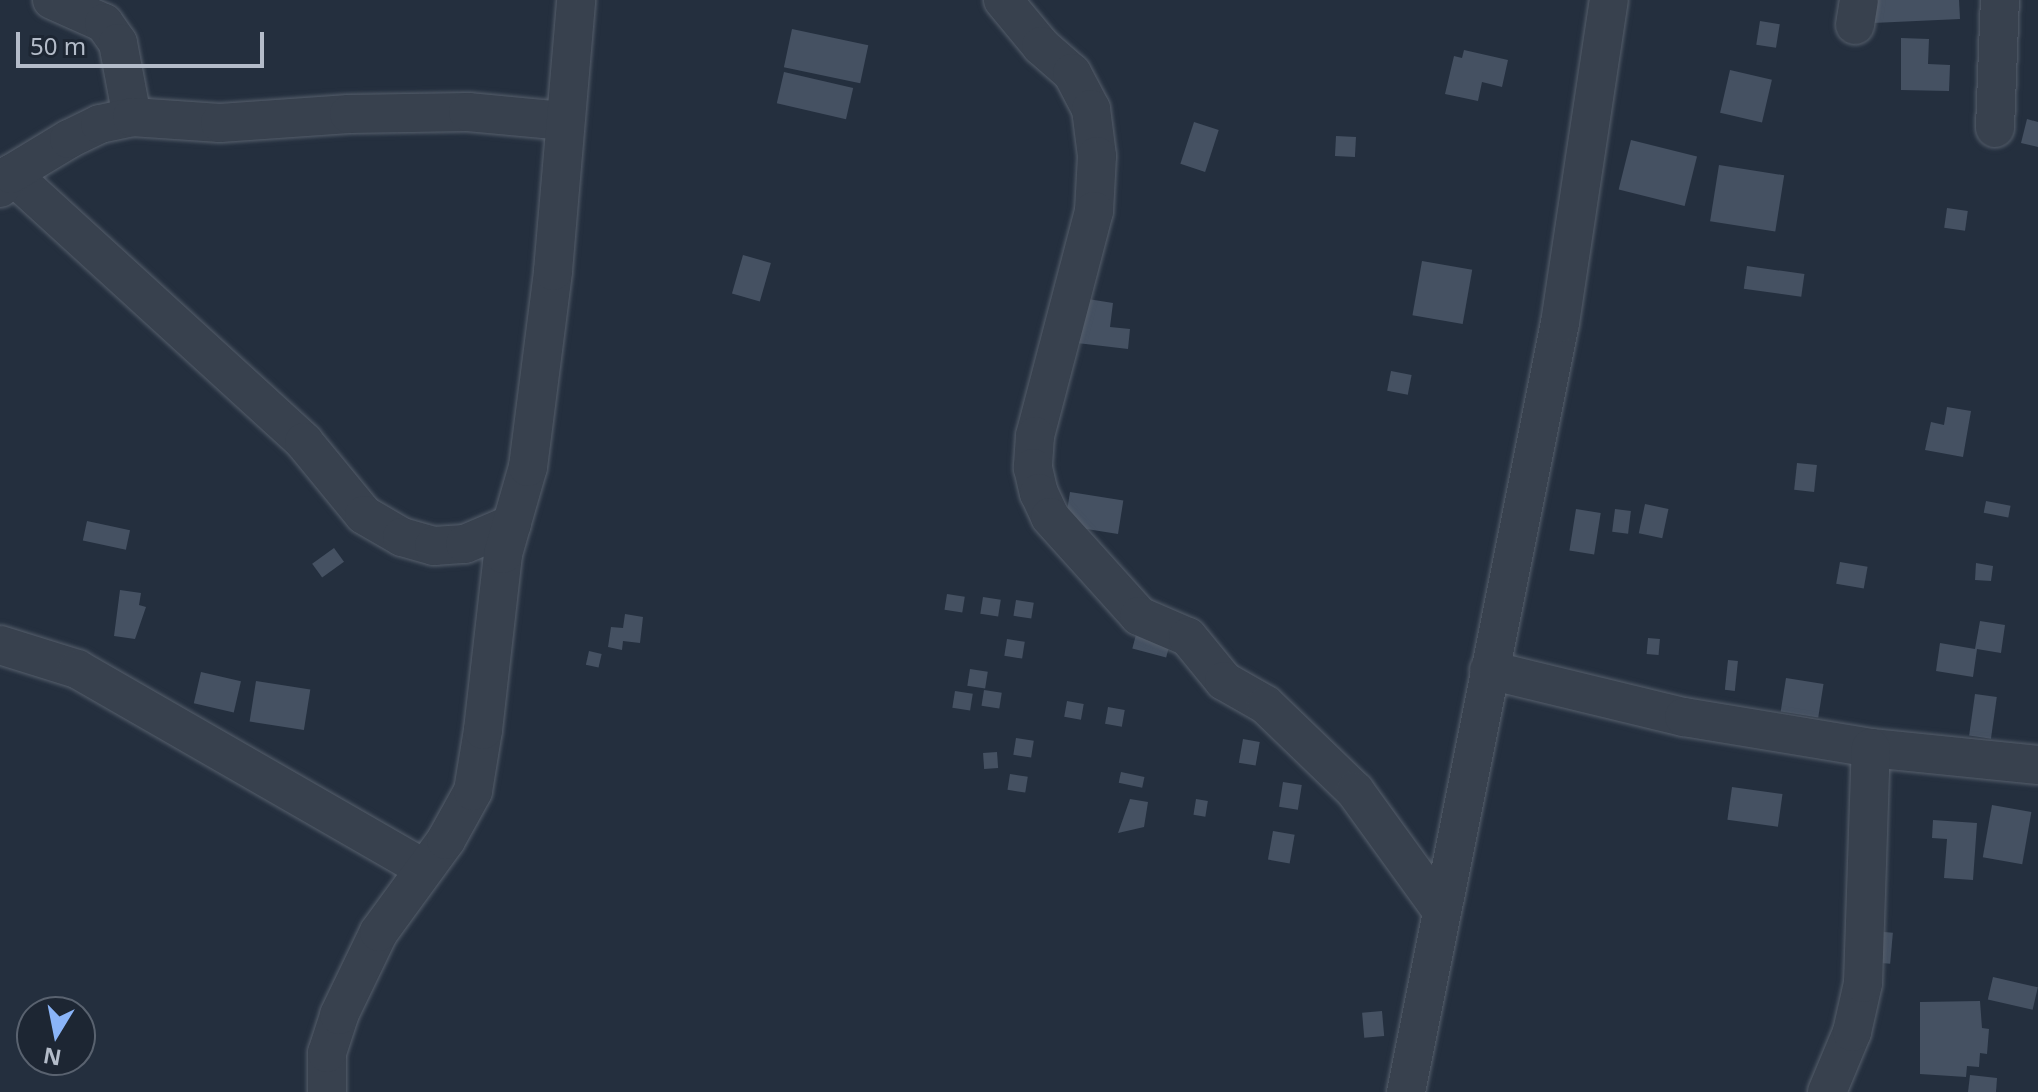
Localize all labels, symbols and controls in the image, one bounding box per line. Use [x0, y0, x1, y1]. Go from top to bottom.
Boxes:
scale bar [20, 16, 268, 66]
text: 50 m [30, 29, 86, 62]
north arrow [16, 996, 96, 1076]
text: N [41, 1041, 64, 1074]

